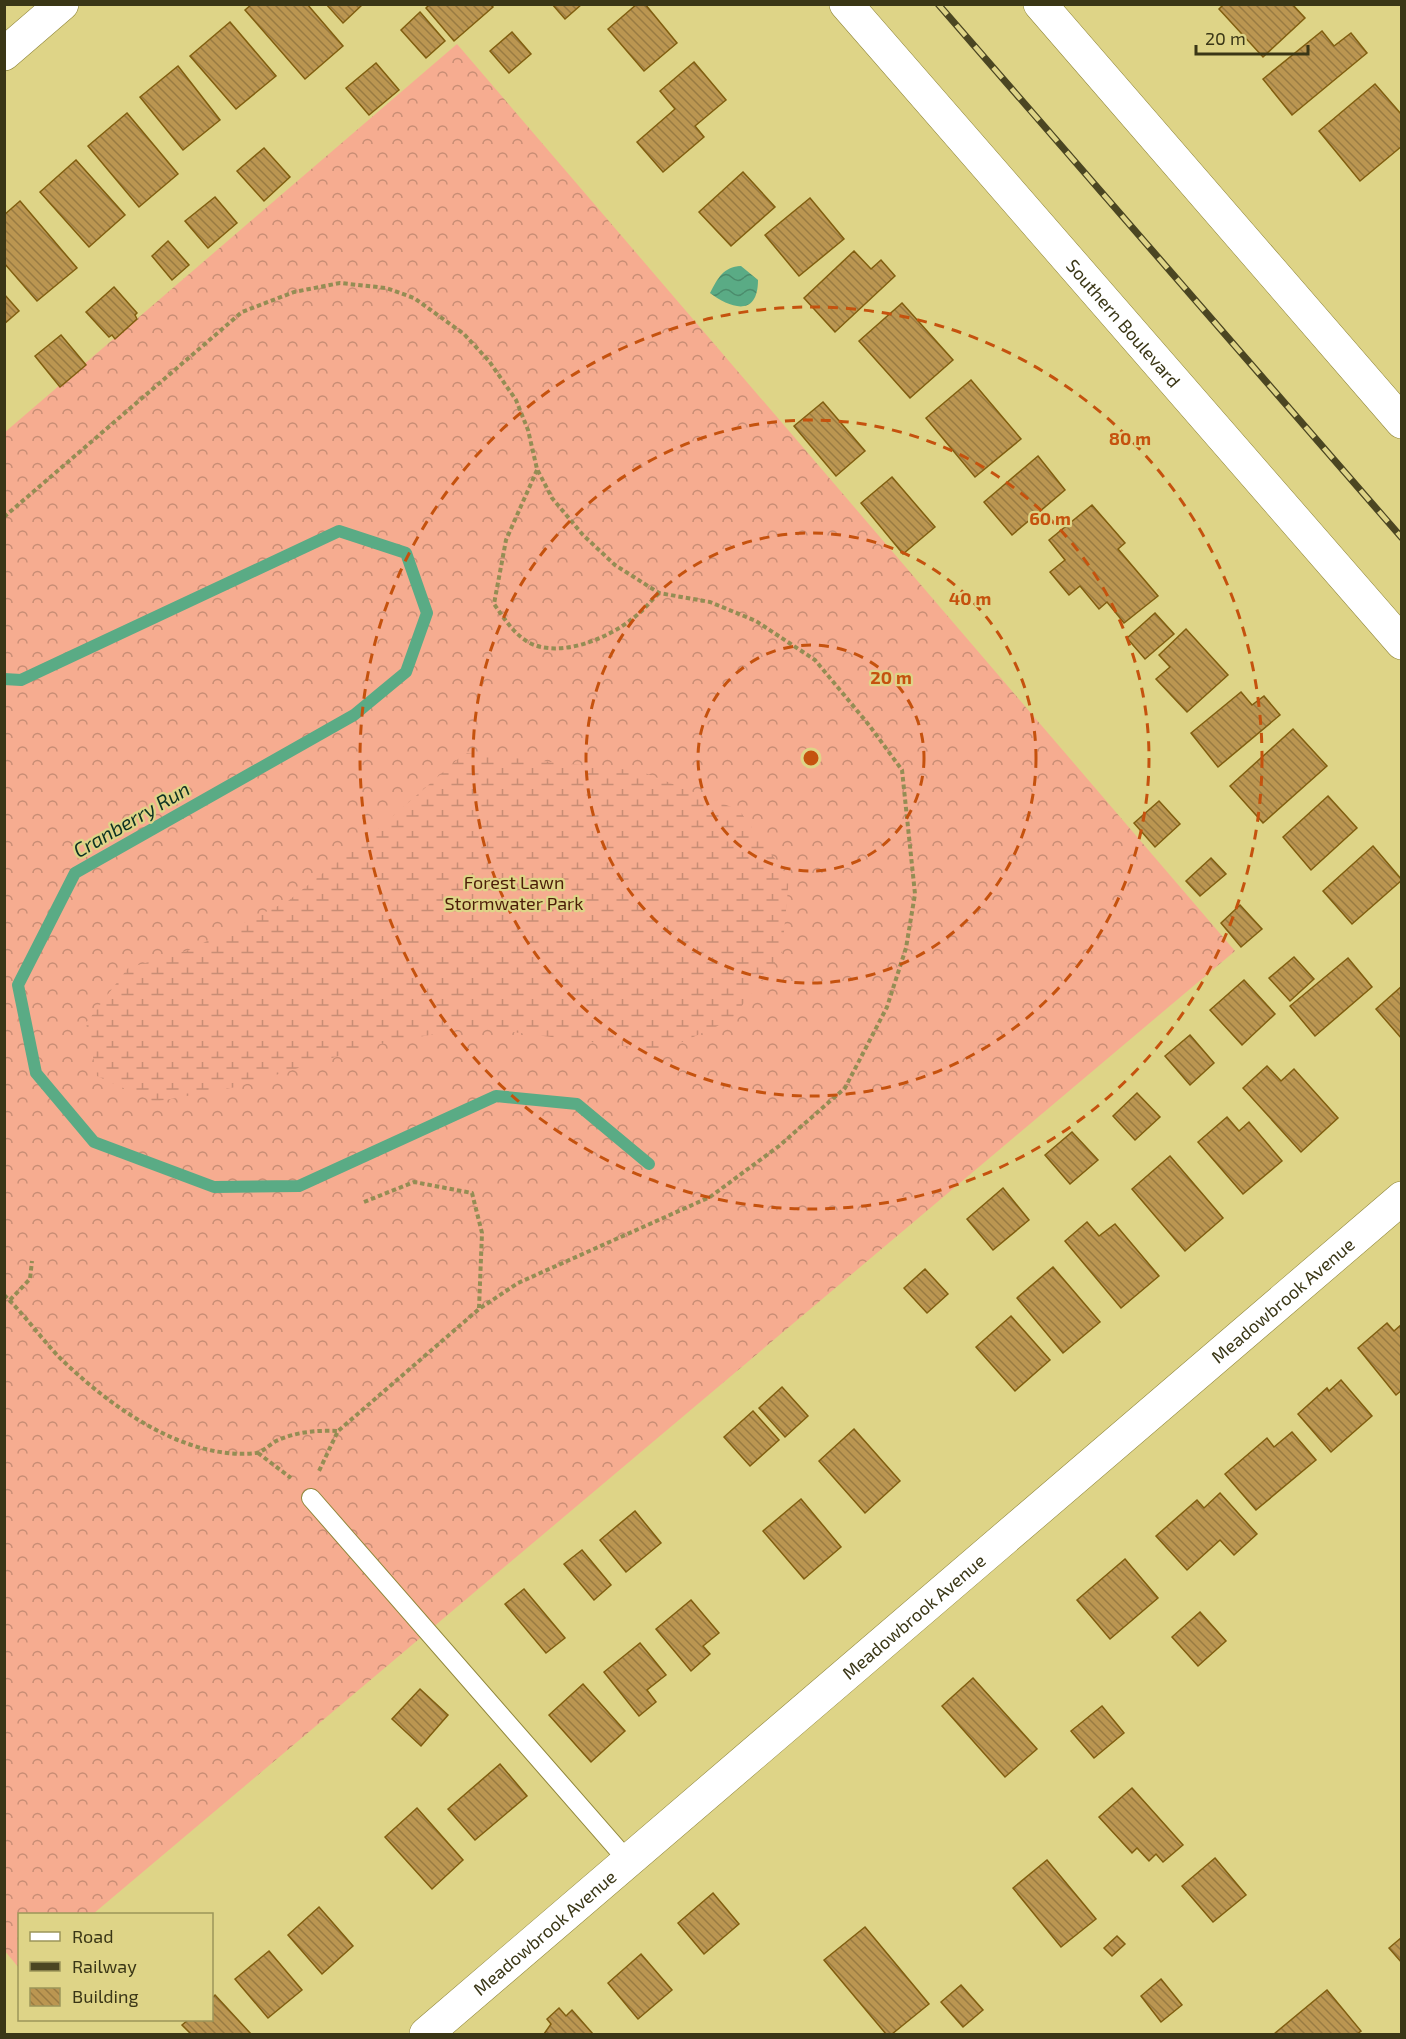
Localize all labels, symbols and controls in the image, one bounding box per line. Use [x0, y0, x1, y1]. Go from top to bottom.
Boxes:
scale bar [1196, 18, 1308, 56]
text: 20 m [1205, 27, 1246, 49]
street label: Southern Boulevard [1062, 255, 1185, 392]
text: 80 m [1109, 427, 1151, 449]
text: 60 m [1029, 507, 1071, 529]
text: 40 m [949, 587, 991, 609]
text: 20 m [870, 666, 912, 688]
centre of rings [801, 748, 821, 768]
water label: Cranberry Run [68, 776, 194, 863]
park label: Forest Lawn Stormwater Park [445, 871, 583, 914]
street label: Meadowbrook Avenue [1207, 1233, 1359, 1368]
street label: Meadowbrook Avenue [838, 1549, 990, 1684]
street label: Meadowbrook Avenue [468, 1865, 621, 2000]
legend [18, 1913, 213, 2021]
text: Road [72, 1925, 113, 1947]
text: Railway [72, 1955, 137, 1977]
text: Building [72, 1985, 139, 2007]

